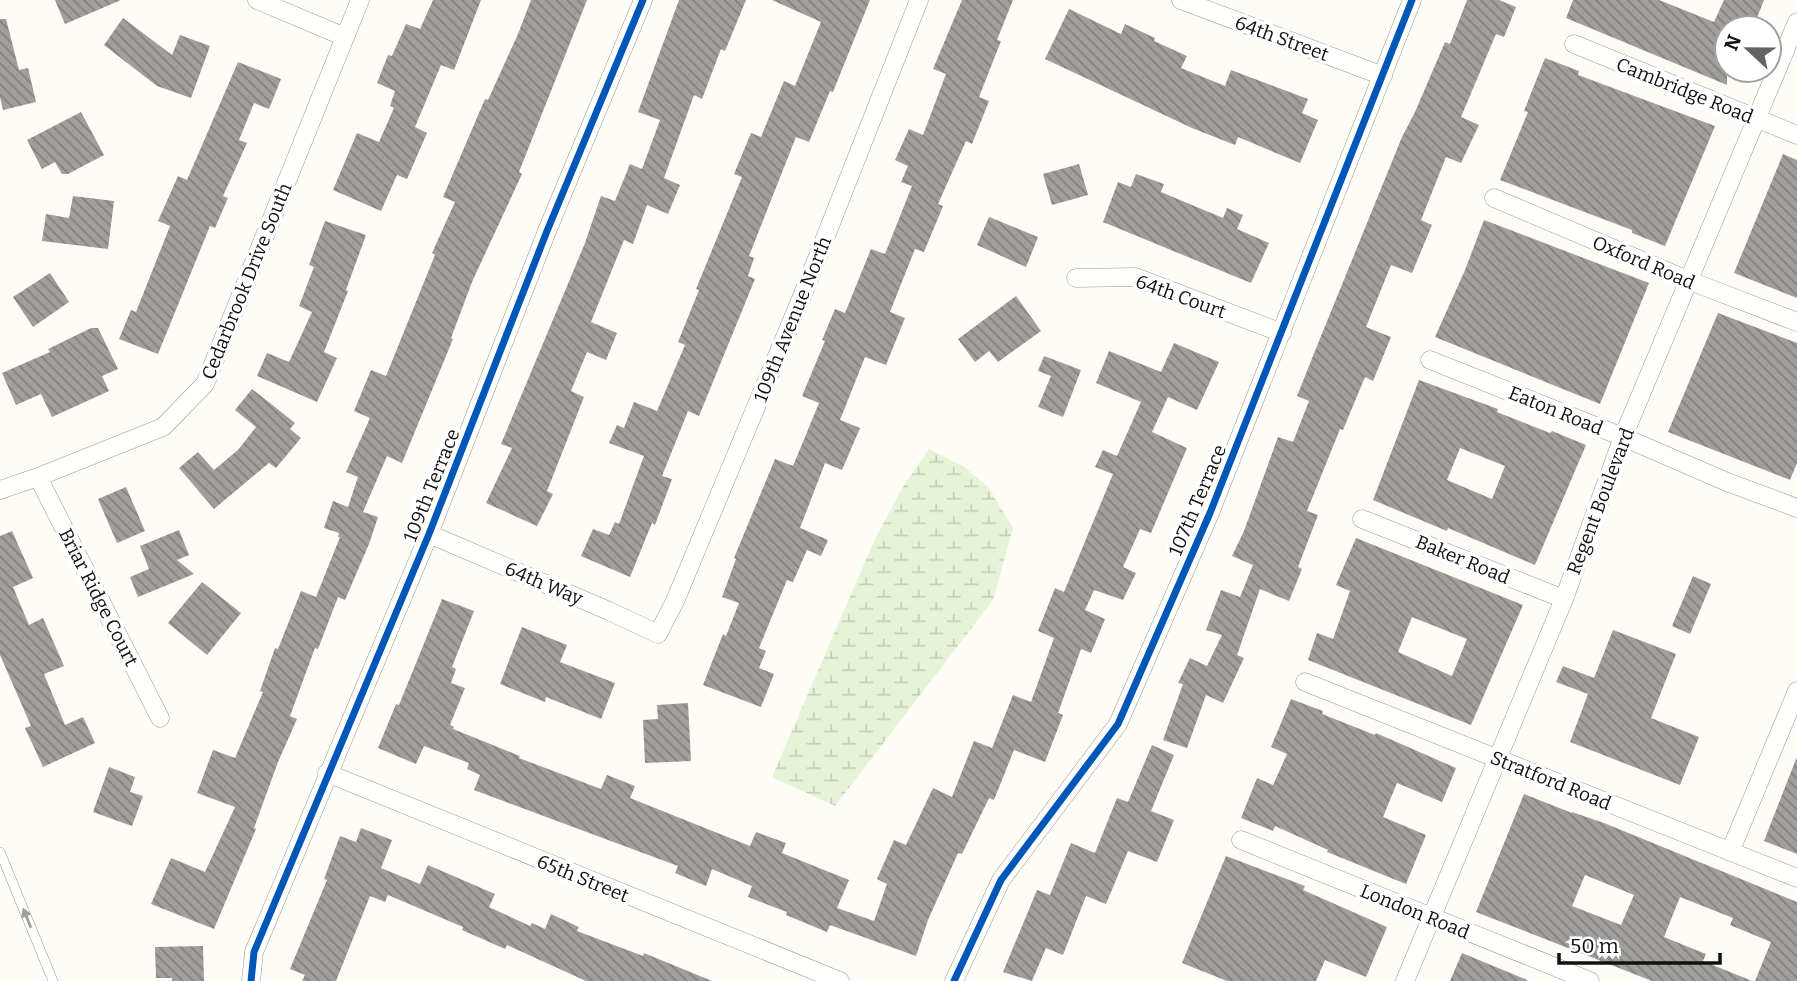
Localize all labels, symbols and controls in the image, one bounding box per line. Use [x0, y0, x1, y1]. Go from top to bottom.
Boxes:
street label: 64th Street [1232, 11, 1332, 66]
north arrow [1713, 14, 1783, 84]
text: N [1719, 31, 1746, 54]
street label: Cambridge Road [1613, 53, 1757, 128]
street label: Cedarbrook Drive South [196, 179, 297, 383]
street label: Oxford Road [1589, 231, 1698, 294]
street label: 109th Avenue North [749, 233, 836, 405]
street label: 64th Court [1133, 270, 1229, 323]
street label: Eaton Road [1505, 381, 1606, 440]
street label: 109th Terrace [398, 425, 465, 545]
street label: Regent Boulevard [1562, 425, 1639, 578]
street label: 107th Terrace [1164, 441, 1231, 559]
street label: Briar Ridge Court [54, 525, 143, 670]
street label: Baker Road [1412, 530, 1513, 589]
street label: 64th Way [501, 557, 587, 611]
street label: Stratford Road [1487, 746, 1615, 815]
street label: 65th Street [534, 850, 632, 907]
street label: London Road [1357, 879, 1473, 944]
one-way arrow [21, 907, 32, 928]
scale bar [1559, 922, 1720, 966]
text: 50 m [1570, 933, 1619, 959]

